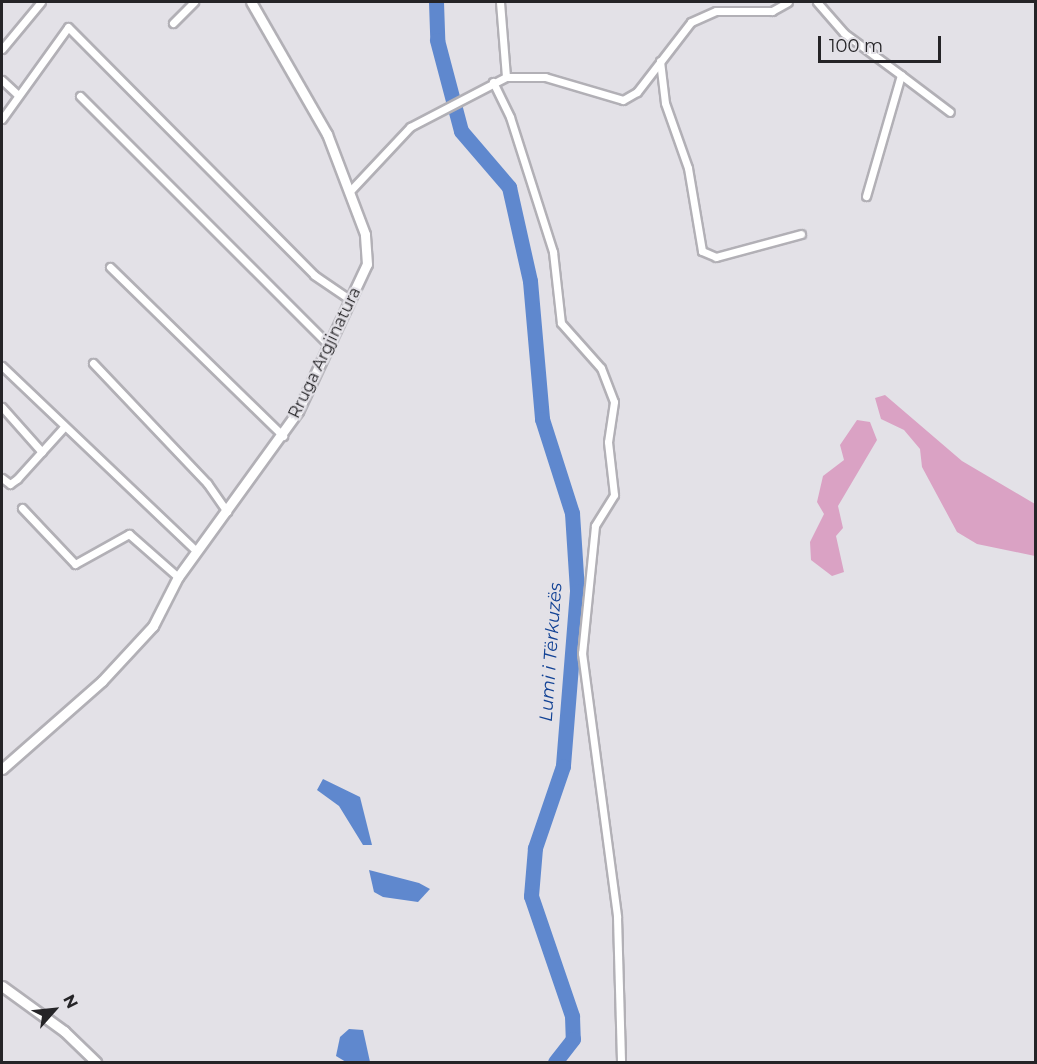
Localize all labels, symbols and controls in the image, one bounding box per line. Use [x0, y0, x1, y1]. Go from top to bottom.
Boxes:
scale bar [821, 24, 944, 62]
text: 100 m [829, 35, 883, 57]
street label: Rruga Argjinatura [285, 284, 365, 422]
water label: Lumi i Tërkuzës [535, 582, 567, 722]
north arrow [24, 980, 84, 1040]
text: N [59, 992, 82, 1012]

